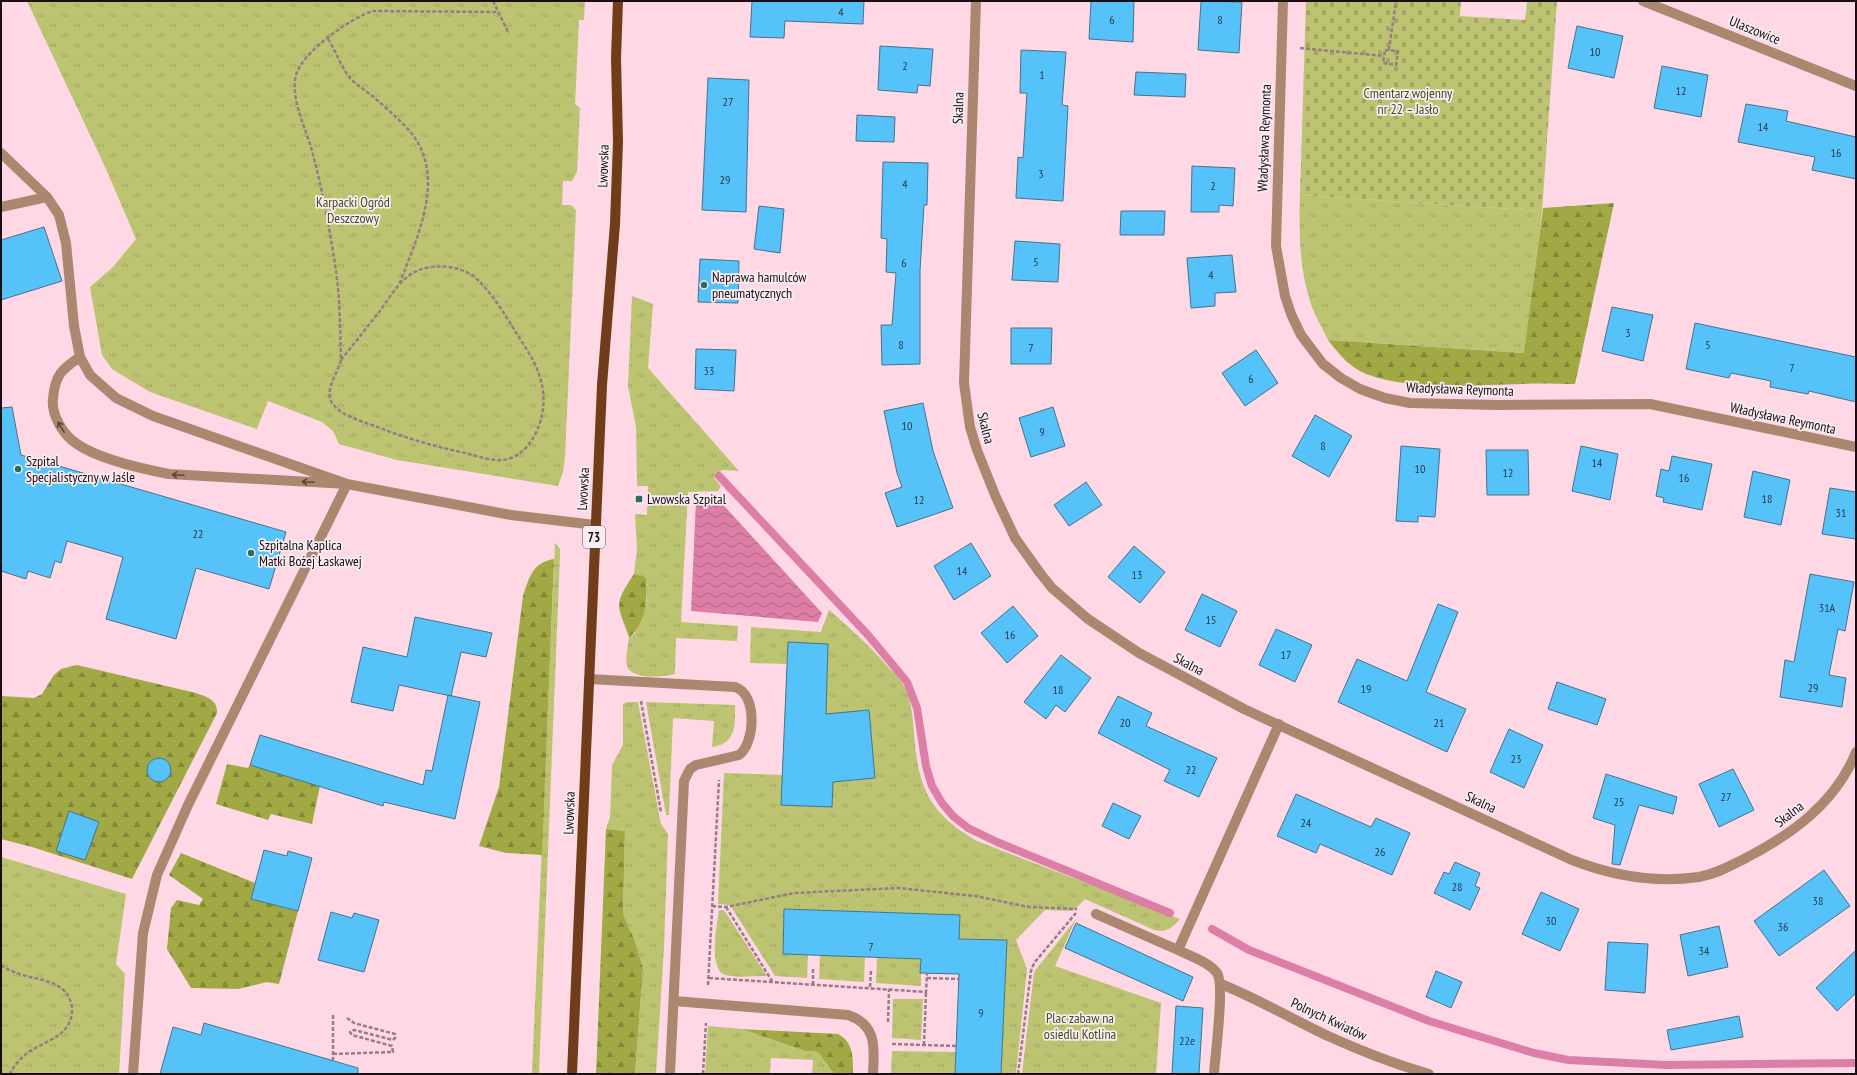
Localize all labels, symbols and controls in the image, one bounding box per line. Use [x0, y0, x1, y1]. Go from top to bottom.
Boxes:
house number: 4 [838, 4, 844, 19]
house number: 6 [1109, 12, 1115, 27]
house number: 8 [1217, 12, 1223, 27]
street label: Ulaszowice [1727, 12, 1783, 48]
house number: 10 [1590, 44, 1600, 59]
house number: 2 [902, 58, 908, 73]
house number: 1 [1039, 67, 1045, 82]
house number: 12 [1676, 83, 1686, 98]
street label: Władysława Reymonta [1253, 84, 1275, 192]
park label: Cmentarz wojenny nr 22 – Jasło [1364, 84, 1453, 118]
street label: Skalna [948, 92, 968, 124]
house number: 27 [723, 94, 733, 109]
house number: 14 [1758, 119, 1769, 134]
street label: Lwowska [593, 144, 613, 188]
house number: 16 [1831, 145, 1841, 160]
house number: 3 [1038, 166, 1044, 181]
house number: 29 [720, 172, 730, 187]
house number: 4 [902, 176, 908, 191]
house number: 2 [1210, 178, 1216, 193]
park label: Karpacki Ogród Deszczowy [316, 193, 390, 227]
house number: 5 [1033, 254, 1039, 269]
house number: 6 [901, 255, 907, 270]
house number: 4 [1208, 267, 1214, 282]
place label: Naprawa hamulców pneumatycznych [712, 268, 807, 302]
marker: Naprawa hamulców pneumatycznych [699, 280, 709, 290]
house number: 3 [1625, 325, 1631, 340]
house number: 8 [898, 337, 904, 352]
house number: 5 [1705, 337, 1711, 352]
house number: 7 [1028, 340, 1034, 355]
house number: 7 [1789, 360, 1795, 375]
house number: 33 [704, 363, 714, 378]
house number: 6 [1248, 371, 1254, 386]
street label: Władysława Reymonta [1406, 378, 1514, 400]
street label: Władysława Reymonta [1728, 398, 1838, 438]
street label: Skalna [973, 410, 999, 446]
house number: 10 [902, 418, 912, 433]
one-way arrow [57, 421, 65, 433]
house number: 9 [1039, 424, 1045, 439]
house number: 8 [1320, 438, 1326, 453]
place label: Szpital Specjalistyczny w Jaśle [26, 452, 135, 486]
house number: 14 [1592, 455, 1603, 470]
house number: 10 [1415, 461, 1425, 476]
marker: Szpital Specjalistyczny w Jaśle [13, 464, 23, 474]
house number: 12 [1503, 465, 1513, 480]
street label: Lwowska [573, 467, 593, 511]
house number: 16 [1679, 470, 1689, 485]
one-way arrow [172, 471, 185, 478]
one-way arrow [302, 479, 315, 486]
place label: Lwowska Szpital [647, 490, 727, 508]
house number: 18 [1762, 491, 1772, 506]
house number: 12 [914, 492, 924, 507]
marker: Lwowska Szpital [634, 494, 644, 504]
house number: 31 [1836, 505, 1846, 520]
house number: 22 [193, 526, 203, 541]
road number: 73 [583, 526, 605, 548]
place label: Szpitalna Kaplica Matki Bożej Łaskawej [259, 536, 362, 570]
marker: Szpitalna Kaplica Matki Bożej Łaskawej [246, 548, 256, 558]
house number: 14 [957, 563, 968, 578]
house number: 13 [1132, 567, 1142, 582]
house number: 31A [1819, 600, 1836, 615]
house number: 15 [1206, 612, 1216, 627]
house number: 16 [1005, 627, 1015, 642]
house number: 17 [1281, 647, 1291, 662]
street label: Skalna [1171, 649, 1207, 679]
house number: 29 [1808, 680, 1818, 695]
house number: 19 [1361, 681, 1371, 696]
house number: 18 [1053, 682, 1063, 697]
house number: 20 [1120, 715, 1130, 730]
house number: 21 [1434, 715, 1444, 730]
house number: 23 [1511, 751, 1521, 766]
house number: 22 [1186, 762, 1196, 777]
street label: Skalna [1463, 787, 1499, 817]
house number: 27 [1721, 789, 1731, 804]
street label: Lwowska [559, 791, 579, 835]
house number: 25 [1614, 794, 1624, 809]
street label: Skalna [1771, 797, 1807, 831]
house number: 24 [1301, 815, 1312, 830]
house number: 26 [1375, 844, 1385, 859]
house number: 28 [1452, 879, 1462, 894]
house number: 38 [1813, 893, 1823, 908]
house number: 30 [1546, 913, 1556, 928]
house number: 36 [1778, 919, 1788, 934]
house number: 7 [868, 939, 874, 954]
house number: 34 [1699, 943, 1710, 958]
street label: Polnych Kwiatów [1288, 994, 1371, 1045]
house number: 9 [978, 1005, 984, 1020]
park label: Plac zabaw na osiedlu Kotlina [1044, 1009, 1116, 1043]
house number: 22e [1179, 1033, 1195, 1048]

